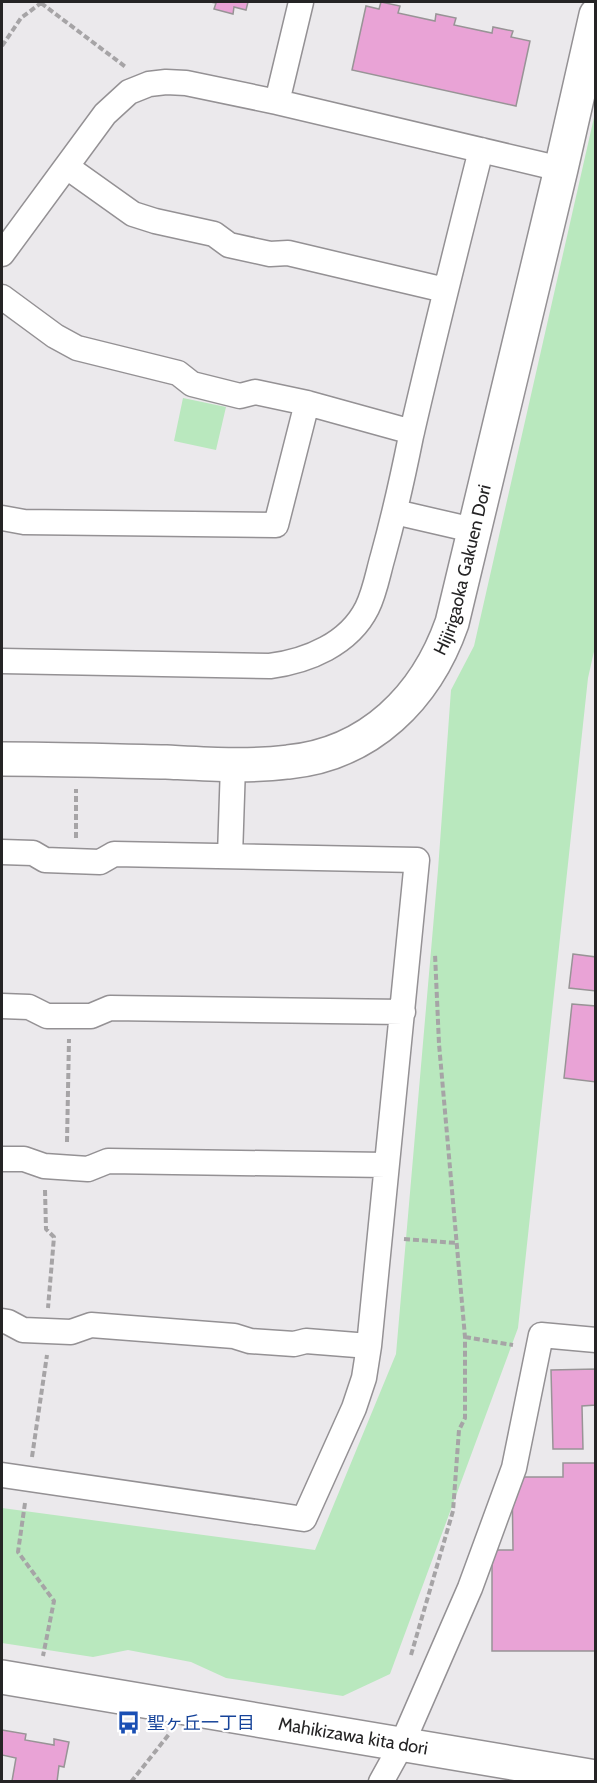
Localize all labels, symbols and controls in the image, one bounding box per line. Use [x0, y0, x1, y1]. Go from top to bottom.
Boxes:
street label: Hijirigaoka Gakuen Dori [429, 482, 496, 659]
bus stop icon: 聖ヶ丘一丁目 [116, 1710, 142, 1736]
place label: 聖ヶ丘一丁目 [147, 1712, 255, 1734]
street label: Mahikizawa kita dori [277, 1713, 430, 1760]

